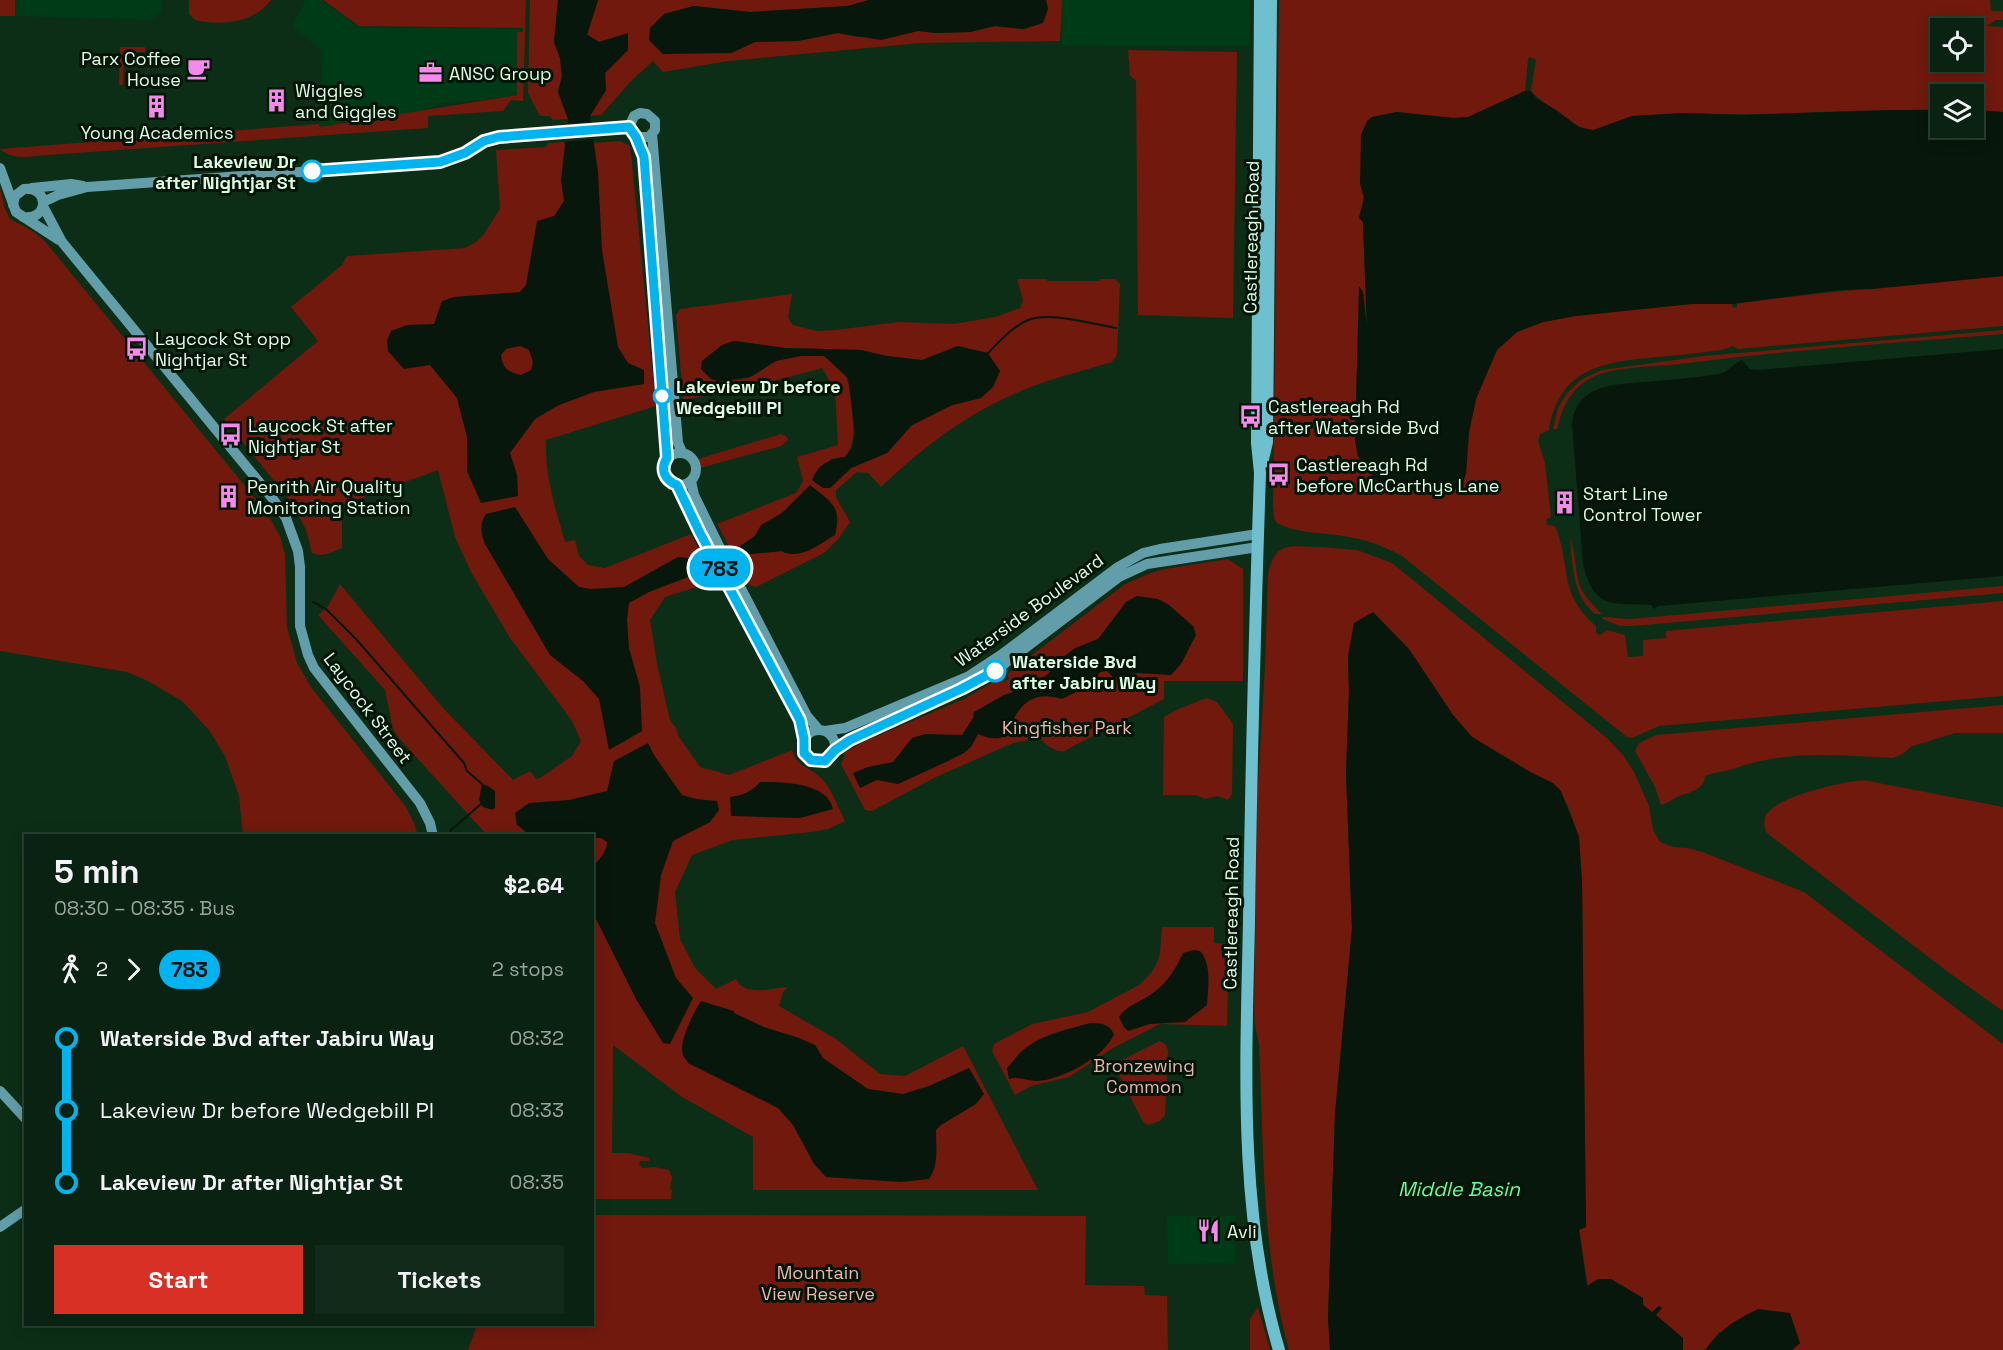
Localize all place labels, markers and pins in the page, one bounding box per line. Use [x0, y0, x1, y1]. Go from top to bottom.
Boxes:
place label: Parx Coffee House [81, 47, 181, 91]
cafe icon: Parx Coffee House [186, 55, 212, 81]
office icon: ANSC Group [418, 60, 444, 86]
place label: ANSC Group [449, 62, 552, 85]
place label: Wiggles and Giggles [295, 79, 397, 123]
building icon: Wiggles and Giggles [264, 87, 290, 113]
building icon: Young Academics [144, 93, 170, 119]
place label: Young Academics [80, 121, 234, 144]
place label: Lakeview Dr after Nightjar St [155, 150, 296, 194]
marker: Lakeview Dr after Nightjar St [301, 160, 323, 182]
place label: Laycock St opp Nightjar St [155, 327, 291, 371]
bus stop icon: Laycock St opp Nightjar St [124, 335, 150, 361]
place label: Lakeview Dr before Wedgebill Pl [676, 375, 841, 419]
marker: Lakeview Dr before Wedgebill Pl [653, 387, 671, 405]
place label: Castlereagh Rd after Waterside Bvd [1268, 395, 1439, 439]
bus stop icon: Castlereagh Rd after Waterside Bvd [1237, 403, 1263, 429]
place label: Laycock St after Nightjar St [248, 414, 393, 458]
bus stop icon: Laycock St after Nightjar St [217, 422, 243, 448]
place label: Castlereagh Rd before McCarthys Lane [1296, 453, 1499, 497]
bus stop icon: Castlereagh Rd before McCarthys Lane [1265, 461, 1291, 487]
place label: Penrith Air Quality Monitoring Station [247, 475, 411, 519]
place label: Start Line Control Tower [1583, 482, 1703, 526]
building icon: Penrith Air Quality Monitoring Station [216, 483, 242, 509]
building icon: Start Line Control Tower [1552, 490, 1578, 516]
place label: Waterside Bvd after Jabiru Way [1012, 650, 1156, 694]
marker: Waterside Bvd after Jabiru Way [984, 660, 1006, 682]
restaurant icon: Avli [1196, 1218, 1222, 1244]
place label: Avli [1227, 1220, 1257, 1243]

